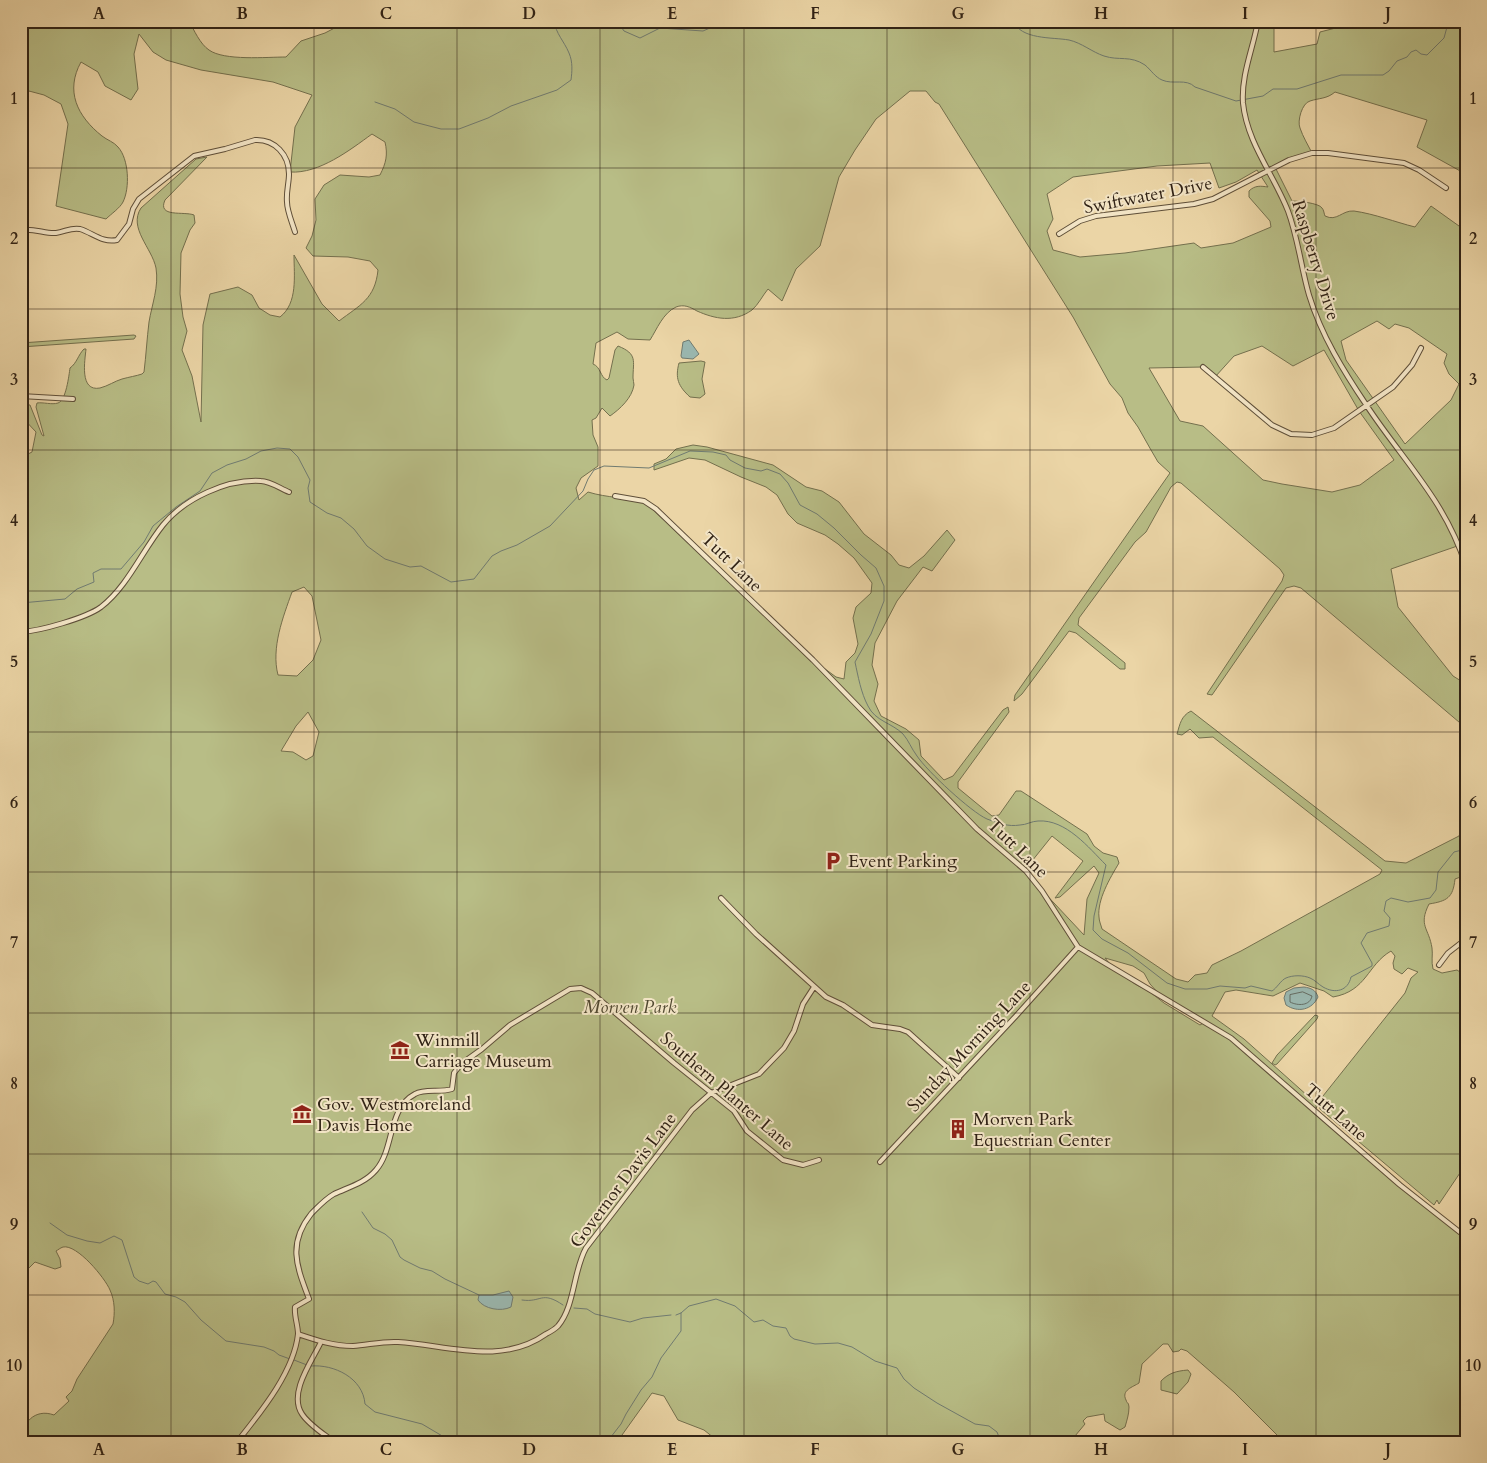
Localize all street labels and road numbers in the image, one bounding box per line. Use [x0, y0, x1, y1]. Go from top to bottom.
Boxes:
street label: Swiftwater Drive [1082, 171, 1215, 220]
street label: Raspberry Drive [1285, 197, 1346, 323]
street label: Tutt Lane [696, 527, 768, 598]
street label: Tutt Lane [982, 813, 1054, 884]
street label: Sunday Morning Lane [902, 975, 1037, 1118]
street label: Southern Planter Lane [654, 1026, 799, 1156]
street label: Tutt Lane [1299, 1078, 1373, 1147]
street label: Governor Davis Lane [564, 1107, 683, 1253]

